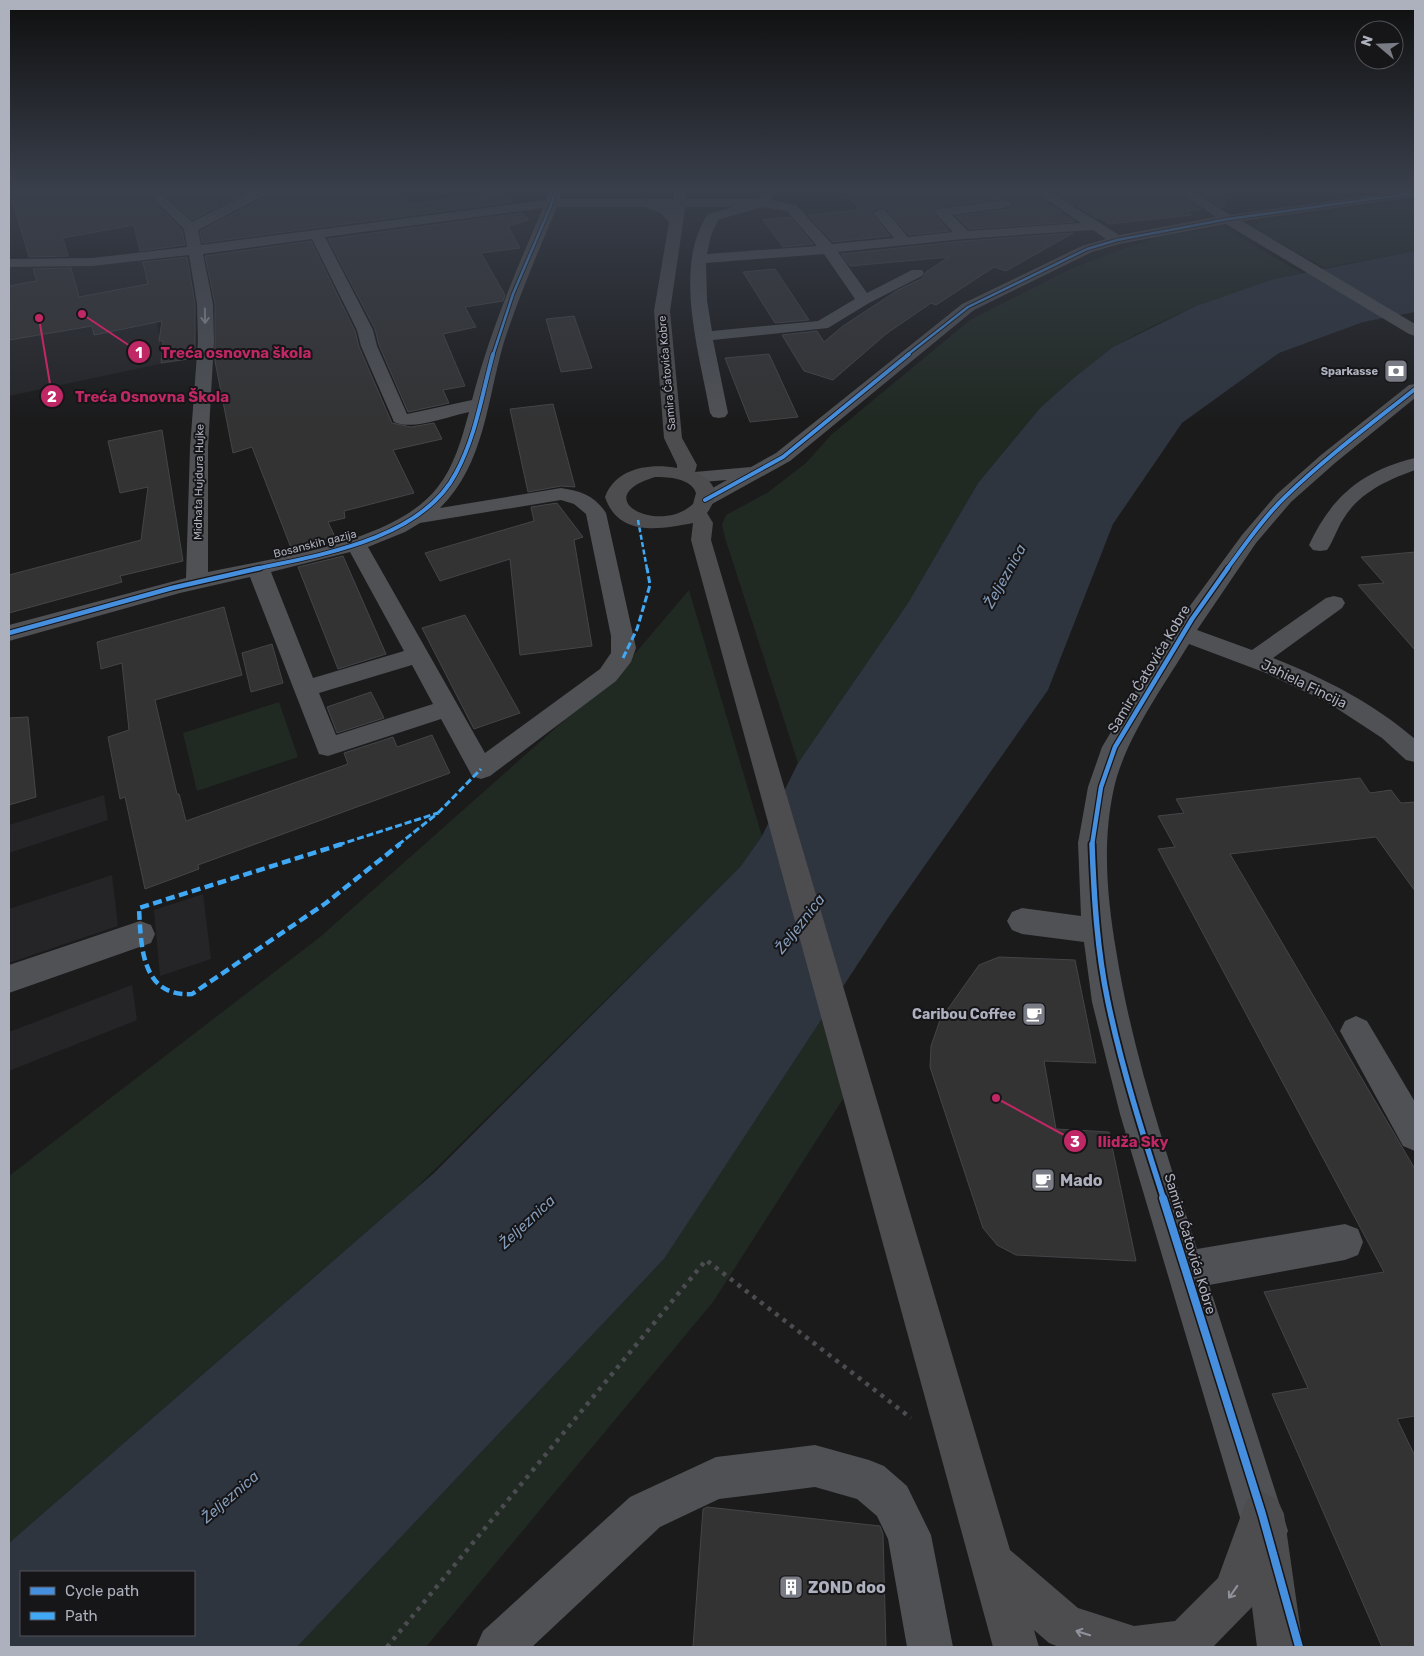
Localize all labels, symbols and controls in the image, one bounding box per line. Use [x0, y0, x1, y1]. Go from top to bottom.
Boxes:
north arrow [1354, 20, 1404, 70]
text: N [1358, 33, 1377, 48]
one-way arrow [200, 308, 210, 324]
street label: Samira Ćatovića Kobre [656, 315, 678, 431]
callout: Treća osnovna škola [126, 337, 322, 367]
text: 1 [135, 344, 143, 362]
text: Treća osnovna škola [161, 344, 312, 362]
bank icon: Sparkasse [1383, 358, 1409, 384]
place label: Sparkasse [1321, 365, 1378, 378]
callout: Treća Osnovna Škola [40, 381, 239, 411]
text: 2 [47, 388, 57, 406]
text: Treća Osnovna Škola [75, 388, 229, 406]
street label: Midhata Hujdura Hujke [191, 424, 207, 540]
street label: Bosanskih gazija [272, 527, 358, 561]
water label: Željeznica [980, 541, 1030, 612]
street label: Samira Ćatovića Kobre [1103, 601, 1194, 736]
street label: Jahiela Fincija [1258, 656, 1350, 712]
water label: Željeznica [771, 891, 829, 958]
cafe icon: Caribou Coffee [1021, 1001, 1047, 1027]
place label: Caribou Coffee [912, 1006, 1016, 1023]
callout: Ilidža Sky [1062, 1126, 1178, 1156]
text: 3 [1070, 1133, 1080, 1151]
text: Ilidža Sky [1098, 1133, 1169, 1151]
cafe icon: Mado [1030, 1167, 1056, 1193]
place label: Mado [1060, 1171, 1103, 1190]
street label: Samira Ćatovića Kobre [1160, 1171, 1221, 1317]
water label: Željeznica [494, 1191, 559, 1253]
water label: Željeznica [197, 1467, 263, 1527]
legend [20, 1571, 195, 1636]
building icon: ZOND doo [778, 1574, 804, 1600]
place label: ZOND doo [808, 1578, 886, 1597]
text: Cycle path [65, 1582, 139, 1600]
one-way arrow [1228, 1585, 1238, 1599]
text: Path [65, 1607, 98, 1625]
one-way arrow [1075, 1627, 1091, 1637]

